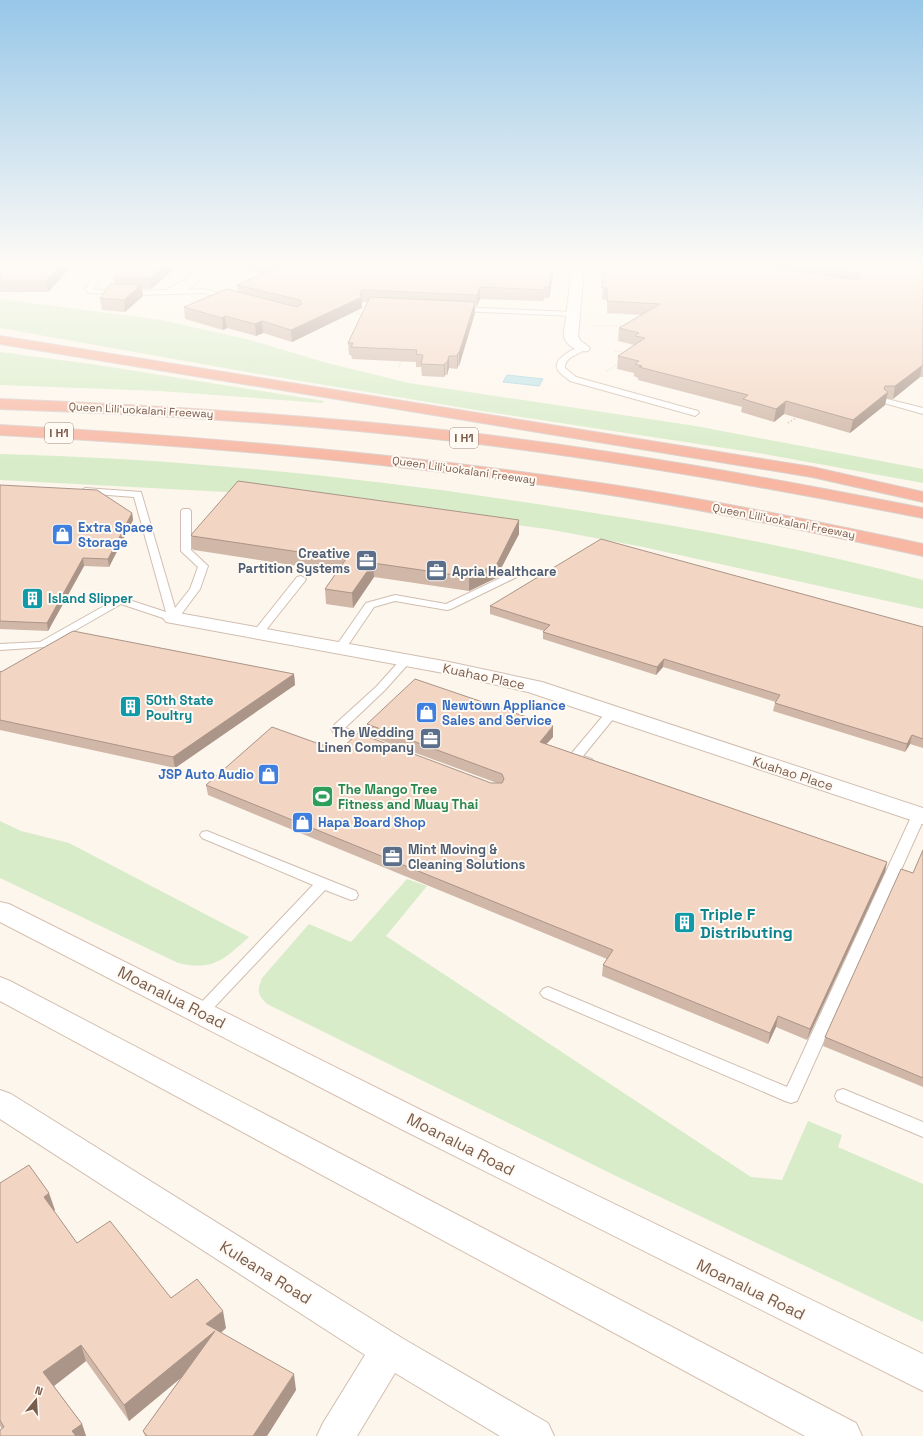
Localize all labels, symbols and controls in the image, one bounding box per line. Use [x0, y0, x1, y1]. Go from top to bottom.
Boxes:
street label: Queen Liliʻuokalani Freeway [68, 399, 214, 421]
road number: I H1 [45, 423, 73, 443]
road number: I H1 [450, 428, 478, 448]
street label: Queen Liliʻuokalani Freeway [391, 453, 537, 487]
street label: Queen Liliʻuokalani Freeway [712, 500, 856, 542]
place label: Extra Space Storage [78, 519, 153, 551]
shop icon: Extra Space Storage [50, 521, 76, 547]
place label: Creative Partition Systems [238, 545, 350, 577]
office icon: Creative Partition Systems [353, 547, 379, 573]
office icon: Apria Healthcare [424, 558, 450, 584]
place label: Apria Healthcare [452, 563, 556, 580]
building icon: Island Slipper [20, 585, 46, 611]
place label: Island Slipper [48, 590, 133, 607]
street label: Kuahao Place [441, 659, 527, 693]
place label: 50th State Poultry [146, 692, 214, 724]
building icon: 50th State Poultry [118, 694, 144, 720]
place label: Newtown Appliance Sales and Service [442, 697, 566, 729]
shop icon: Newtown Appliance Sales and Service [413, 699, 439, 725]
place label: The Wedding Linen Company [318, 724, 414, 756]
office icon: The Wedding Linen Company [417, 726, 443, 752]
street label: Kuahao Place [750, 752, 835, 794]
shop icon: JSP Auto Audio [256, 761, 282, 787]
place label: JSP Auto Audio [158, 766, 254, 783]
place label: The Mango Tree Fitness and Muay Thai [338, 781, 478, 813]
sports icon: The Mango Tree Fitness and Muay Thai [309, 783, 335, 809]
shop icon: Hapa Board Shop [290, 809, 316, 835]
place label: Hapa Board Shop [318, 814, 426, 831]
place label: Mint Moving & Cleaning Solutions [408, 841, 526, 873]
office icon: Mint Moving & Cleaning Solutions [379, 843, 405, 869]
place label: Triple F Distributing [700, 904, 793, 943]
building icon: Triple F Distributing [671, 910, 697, 936]
street label: Moanalua Road [114, 961, 229, 1034]
street label: Moanalua Road [403, 1108, 518, 1181]
street label: Kuleana Road [216, 1236, 316, 1309]
street label: Moanalua Road [693, 1254, 809, 1325]
north arrow [16, 1380, 56, 1420]
text: N [33, 1383, 45, 1398]

